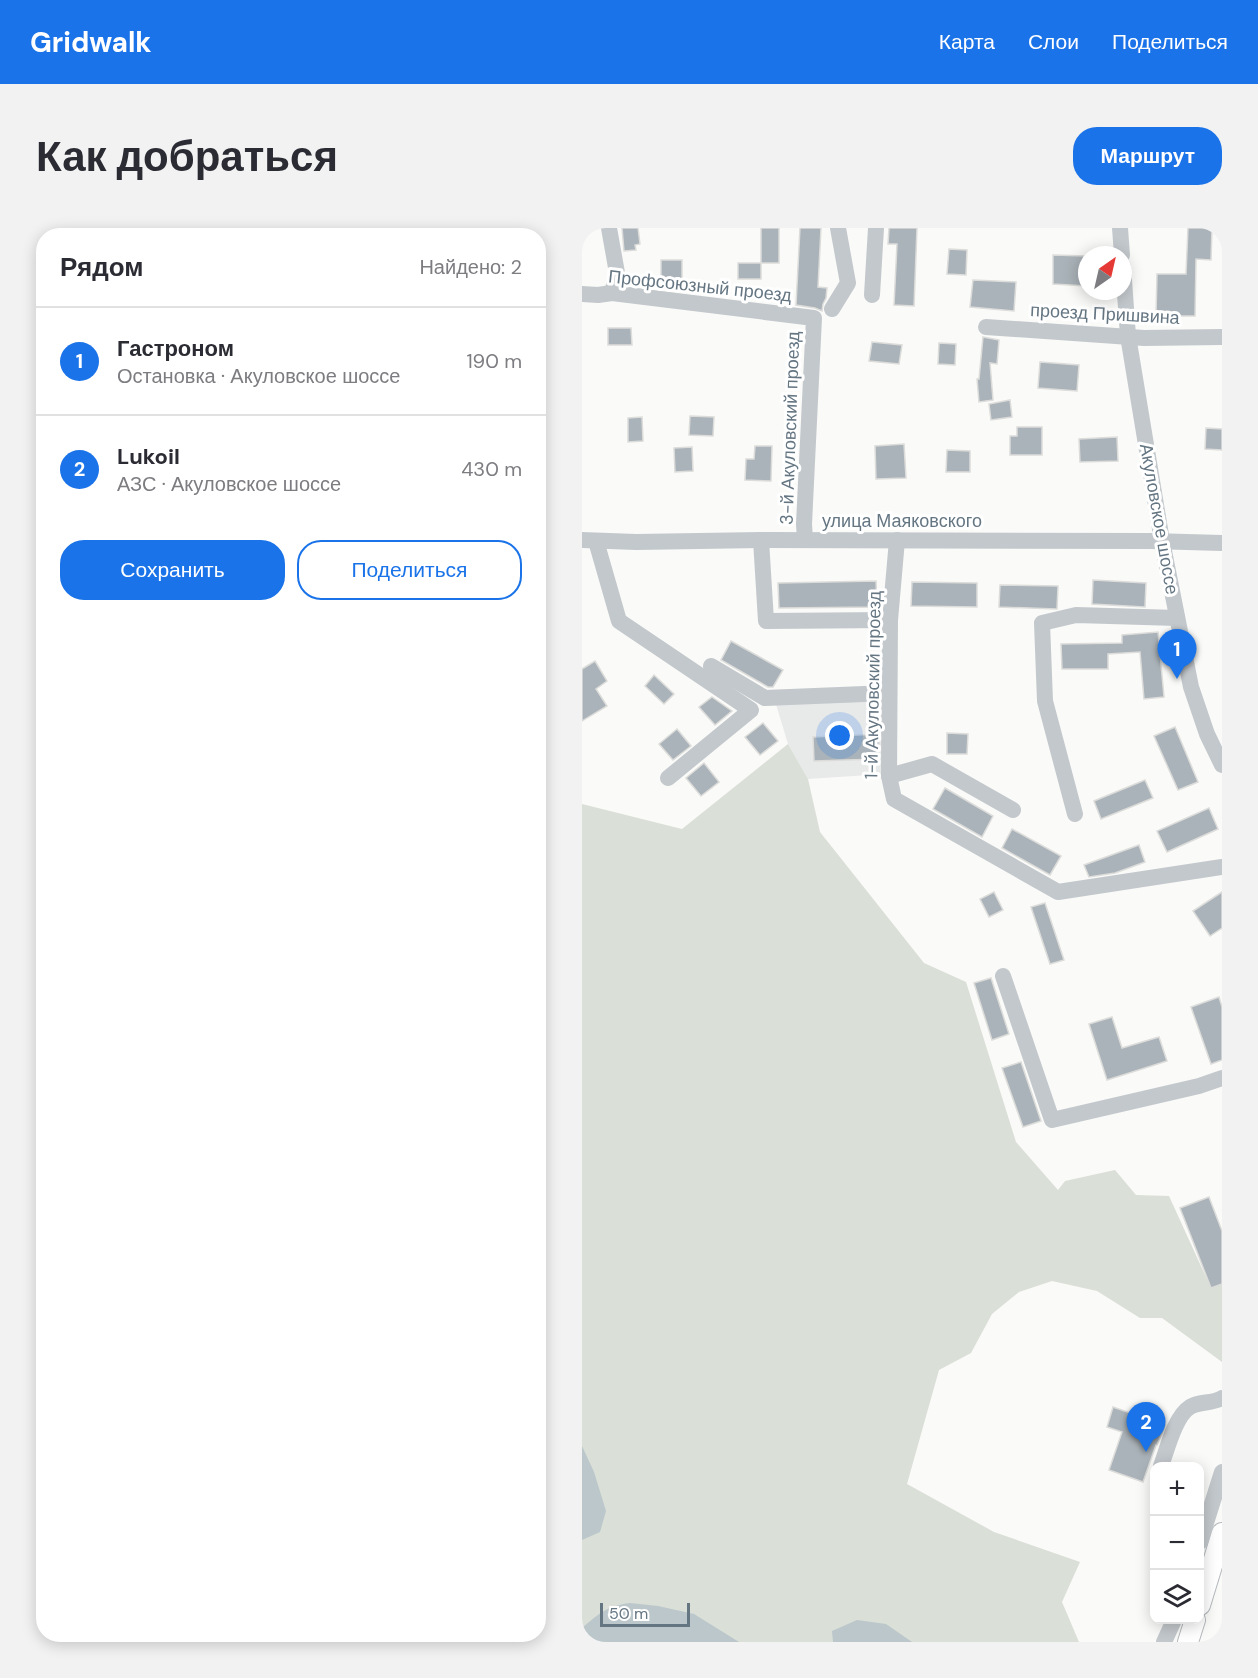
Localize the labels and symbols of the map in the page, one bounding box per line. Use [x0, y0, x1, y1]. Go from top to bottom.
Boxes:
north arrow [1078, 246, 1132, 300]
street label: Профсоюзный проезд [607, 264, 793, 308]
street label: проезд Пришвина [1030, 298, 1181, 330]
street label: 3-й Акуловский проезд [775, 330, 805, 525]
street label: Акуловское шоссе [1134, 442, 1184, 596]
street label: улица Маяковского [822, 509, 982, 533]
street label: 1-й Акуловский проезд [859, 590, 887, 779]
pin: 1 [1158, 630, 1196, 679]
your location [825, 721, 854, 750]
pin: 2 [1126, 1402, 1166, 1452]
scale bar [600, 1600, 690, 1628]

